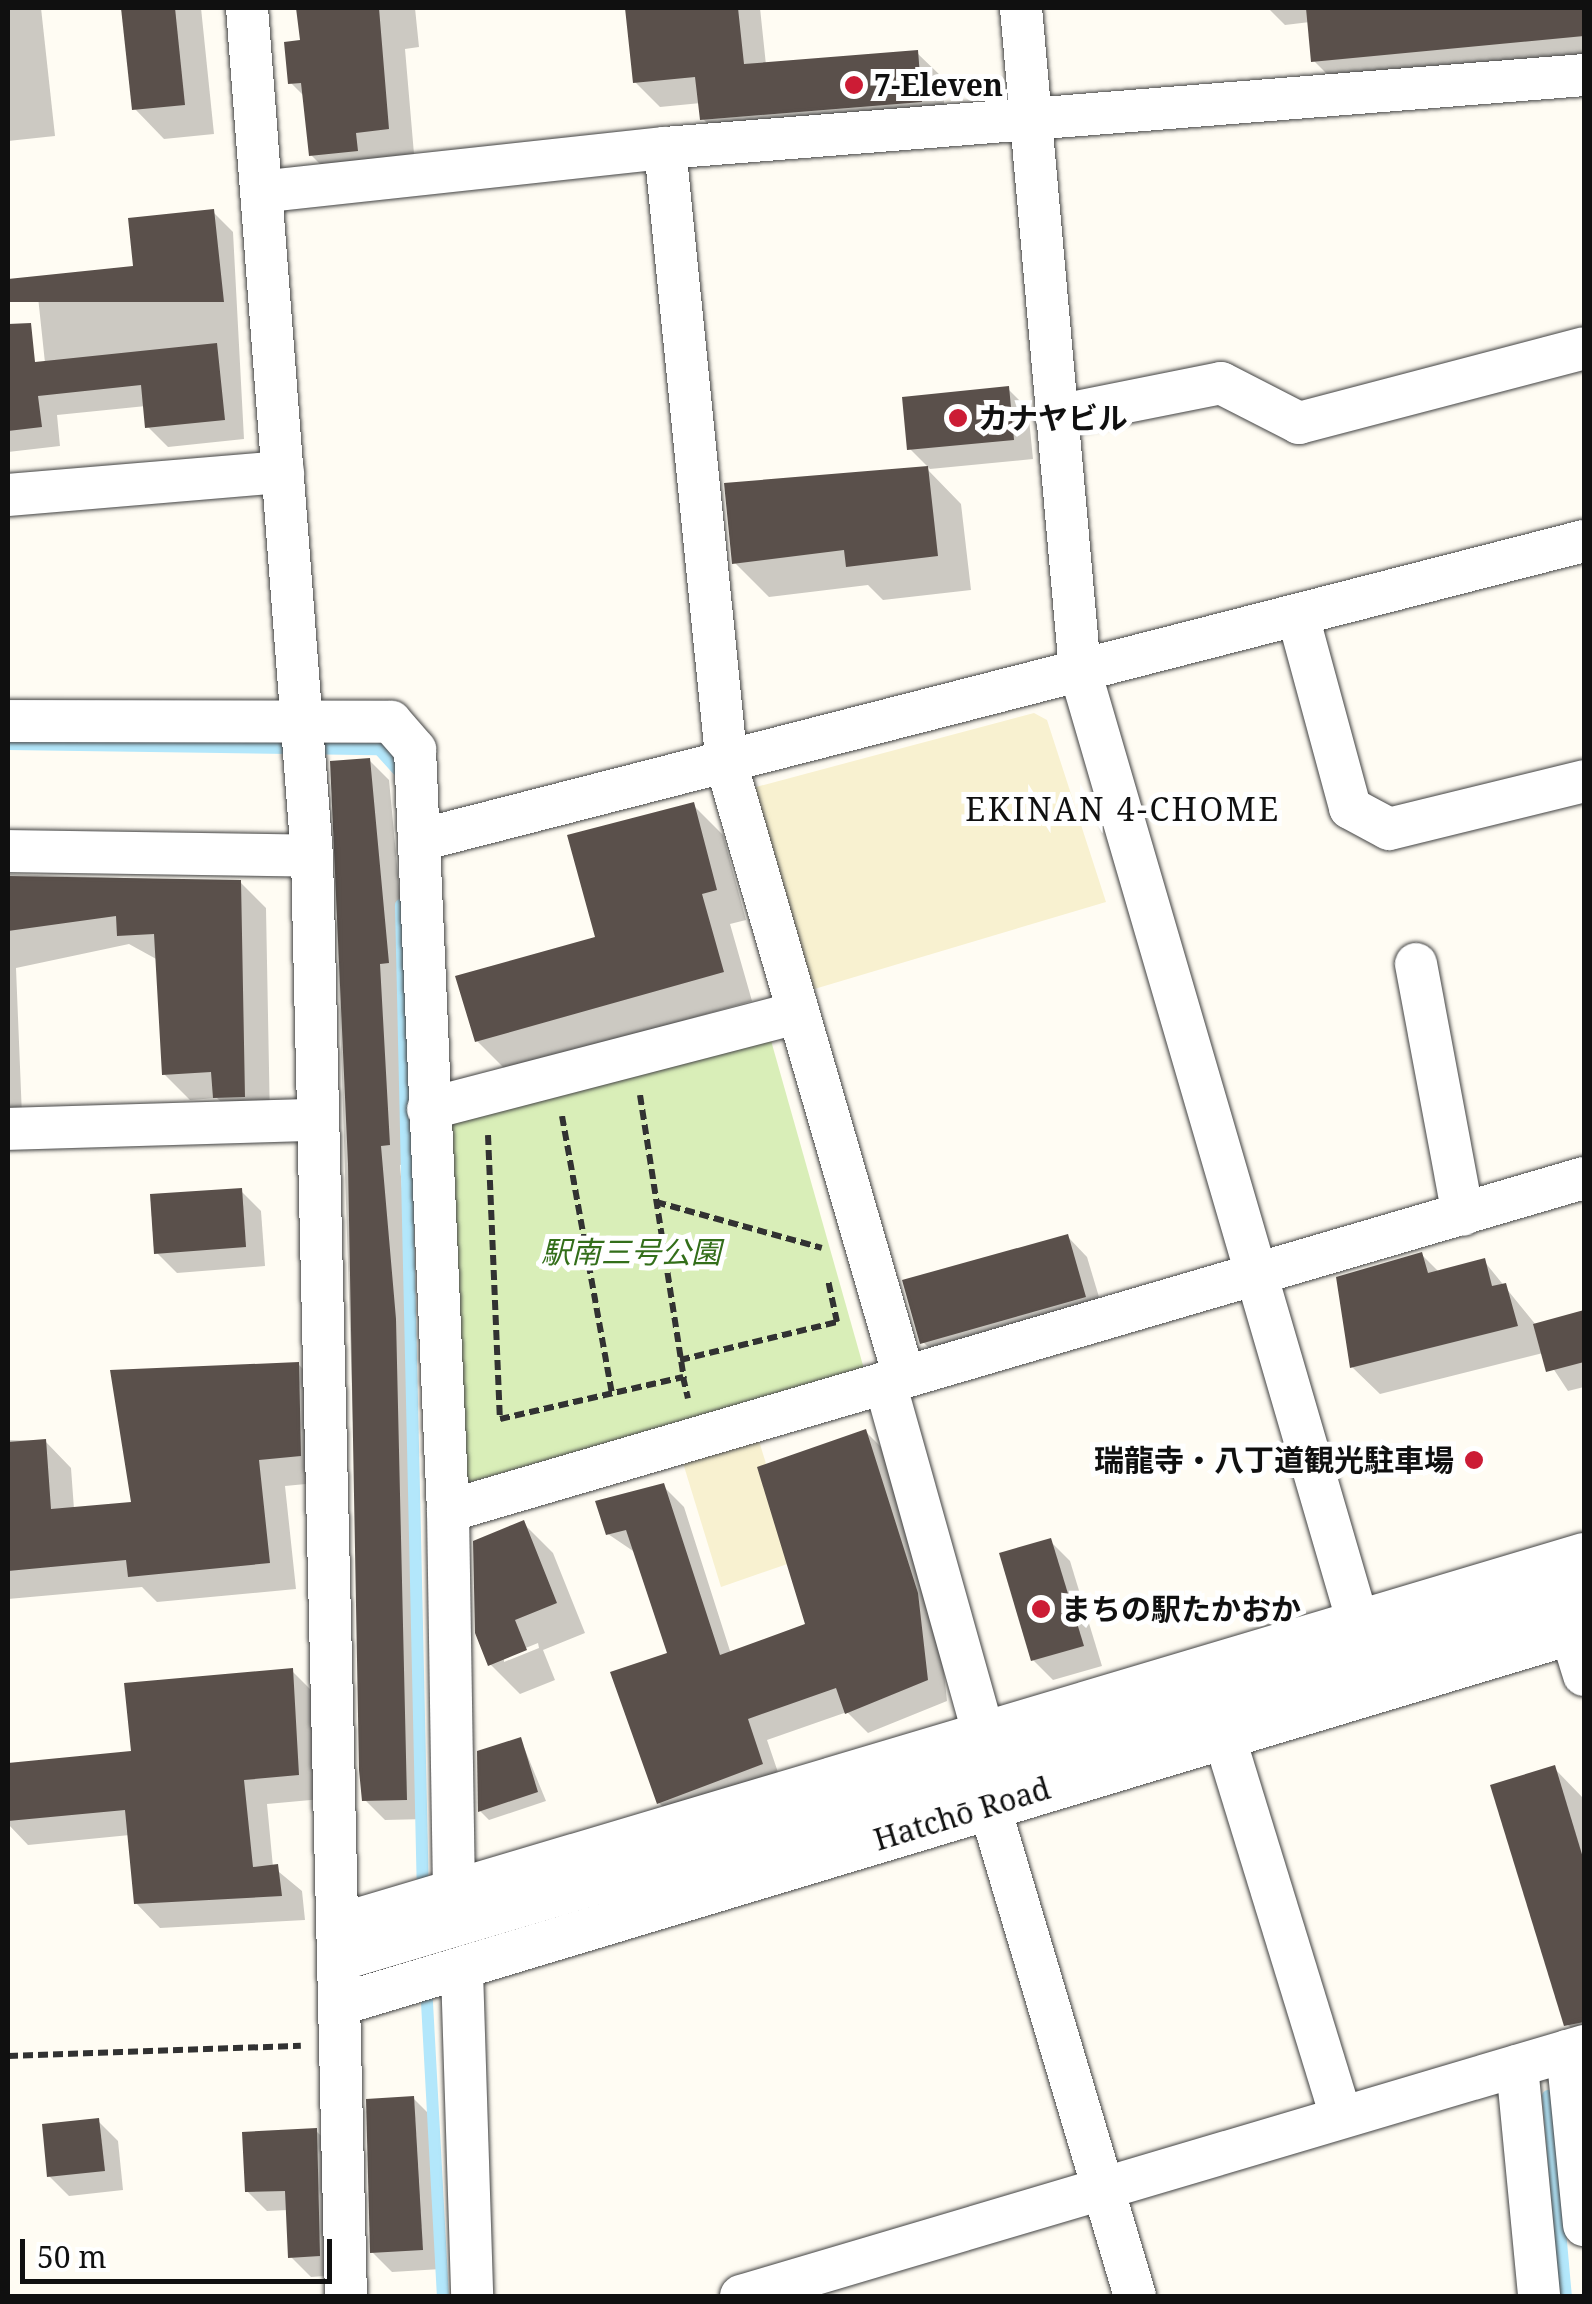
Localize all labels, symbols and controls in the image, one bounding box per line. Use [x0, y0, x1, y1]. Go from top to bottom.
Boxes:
place label: 7-Eleven [874, 67, 1003, 103]
marker: 7-Eleven [843, 74, 865, 96]
place label: カナヤビル [978, 400, 1128, 436]
marker: カナヤビル [947, 407, 969, 429]
district label: EKINAN 4-CHOME [965, 790, 1281, 828]
park label: 駅南三号公園 [541, 1234, 721, 1270]
place label: 瑞龍寺・八丁道観光駐車場 [1094, 1442, 1454, 1478]
marker: 瑞龍寺・八丁道観光駐車場 [1463, 1449, 1485, 1471]
place label: まちの駅たかおか [1061, 1591, 1301, 1627]
marker: まちの駅たかおか [1030, 1598, 1052, 1620]
street label: Hatchō Road [869, 1770, 1055, 1858]
scale bar [25, 2219, 338, 2281]
text: 50 m [37, 2236, 107, 2277]

